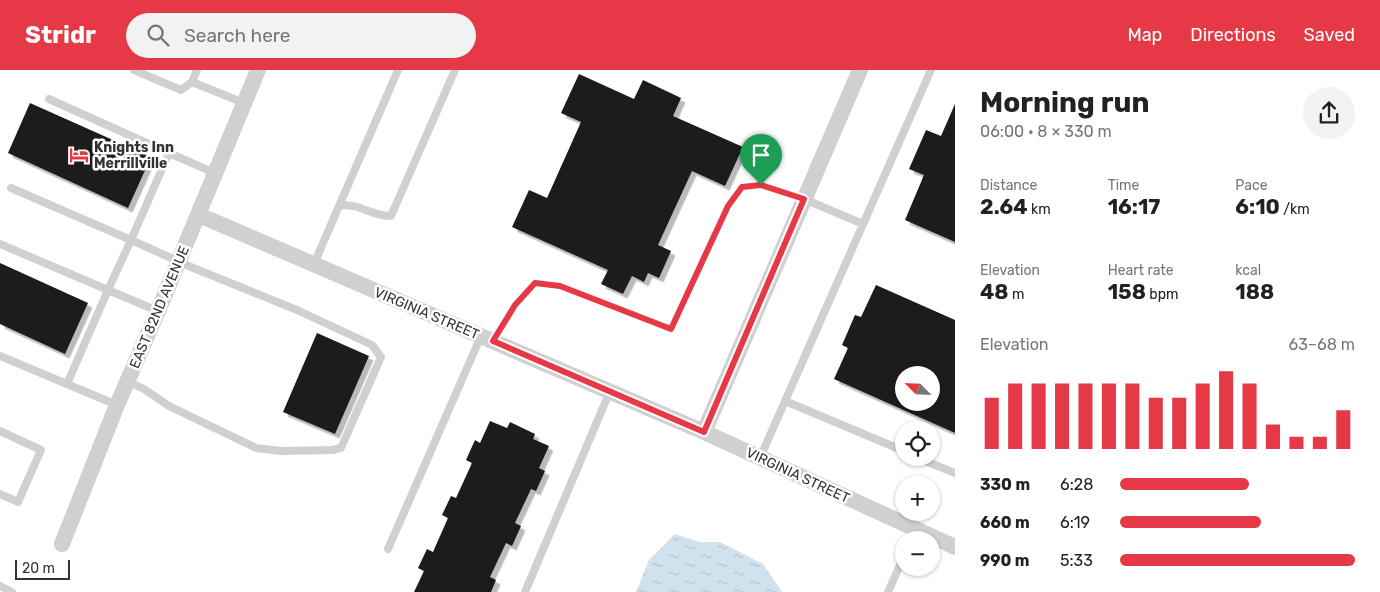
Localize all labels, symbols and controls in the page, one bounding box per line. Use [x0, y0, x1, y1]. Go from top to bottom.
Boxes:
search box [126, 13, 476, 58]
text: Stridr [25, 21, 96, 49]
icon: search [144, 21, 172, 49]
text: Search here [184, 24, 291, 47]
text: Map [1127, 24, 1162, 46]
text: Directions [1190, 24, 1276, 46]
text: Saved [1304, 24, 1355, 46]
text: Morning run [980, 86, 1149, 119]
button: share [1303, 87, 1355, 139]
text: 06:00 · 8 × 330 m [980, 122, 1112, 141]
pin [740, 134, 782, 185]
place label: Knights Inn Merrillville [94, 139, 174, 172]
icon: arrive [747, 141, 775, 169]
hotel icon: Knights Inn Merrillville [68, 144, 90, 166]
text: Distance [980, 177, 1037, 194]
text: Time [1108, 177, 1139, 194]
text: Pace [1235, 177, 1267, 194]
text: 2.64 [980, 194, 1028, 219]
text: 16:17 [1108, 194, 1160, 219]
text: 6:10 [1235, 194, 1280, 219]
text: km [1028, 201, 1051, 218]
text: /km [1280, 201, 1310, 218]
street label: EAST 82ND AVENUE [126, 243, 193, 371]
text: Elevation [980, 262, 1040, 279]
text: Heart rate [1108, 262, 1174, 279]
text: kcal [1235, 262, 1261, 279]
text: 48 [980, 279, 1009, 304]
text: 158 [1108, 279, 1146, 304]
text: 188 [1235, 279, 1274, 304]
street label: VIRGINIA STREET [372, 284, 482, 343]
text: m [1009, 286, 1024, 303]
text: bpm [1146, 286, 1178, 303]
text: Elevation [980, 335, 1049, 354]
text: 63–68 m [1289, 335, 1355, 354]
north arrow [895, 366, 940, 411]
map controls [895, 366, 940, 576]
button: locate [895, 421, 940, 466]
street label: VIRGINIA STREET [743, 444, 852, 507]
text: 330 m [980, 475, 1030, 494]
text: 6:28 [1060, 475, 1093, 494]
button: + [895, 476, 940, 521]
text: 660 m [980, 513, 1030, 532]
text: 6:19 [1060, 513, 1090, 532]
button: − [895, 531, 940, 576]
text: 990 m [980, 551, 1029, 570]
text: 5:33 [1060, 551, 1093, 570]
scale bar [15, 557, 70, 580]
text: 20 m [22, 560, 55, 577]

